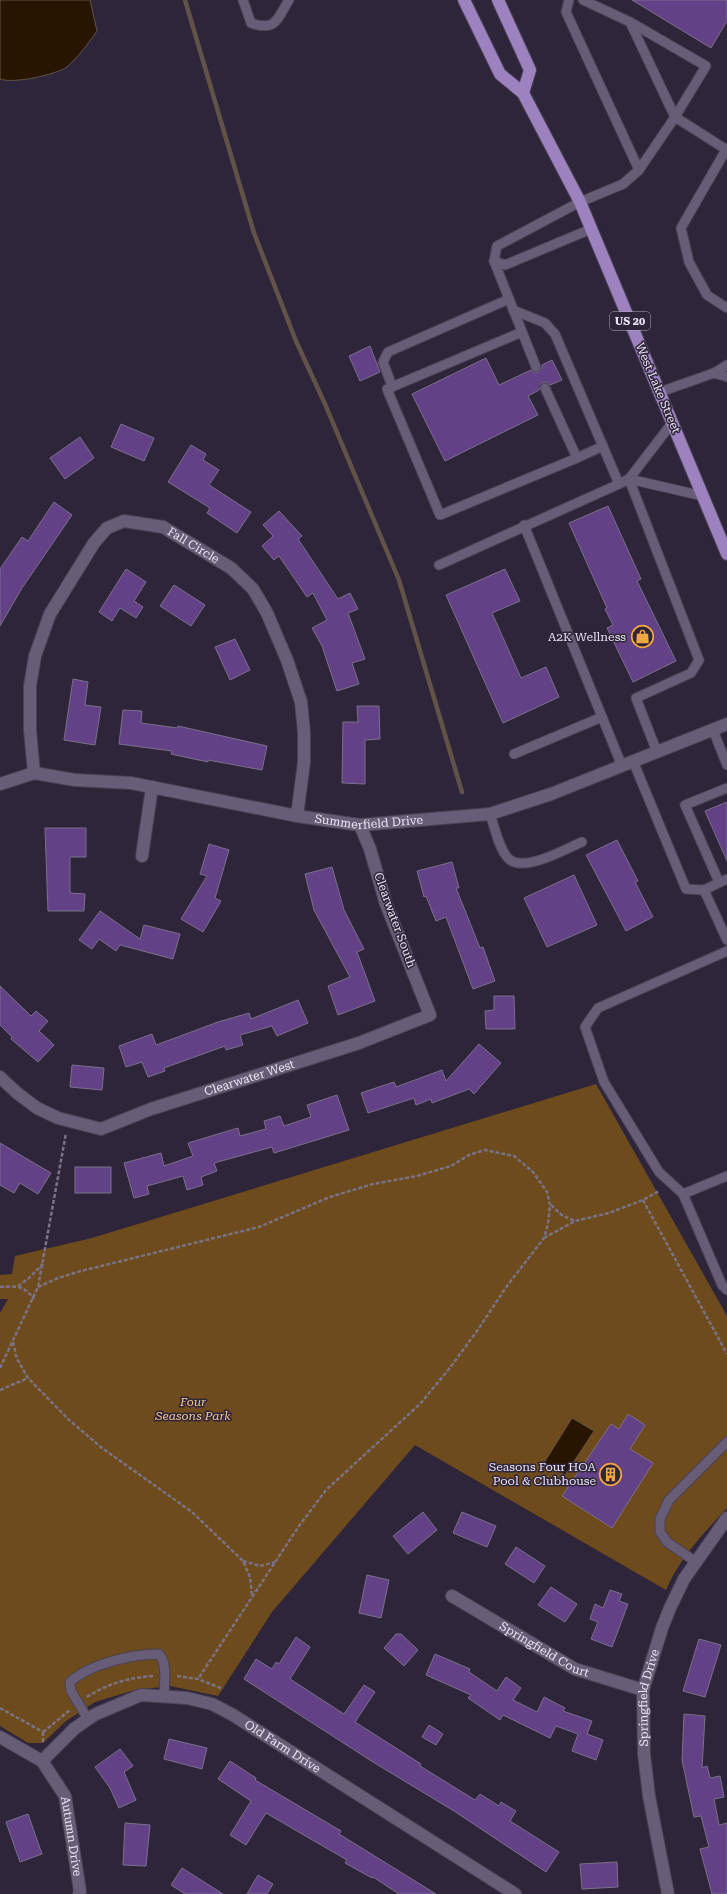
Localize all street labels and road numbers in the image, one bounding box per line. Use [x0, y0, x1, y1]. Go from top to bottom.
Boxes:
road number: US 20 [610, 312, 650, 330]
street label: West Lake Street [633, 341, 684, 436]
street label: Fall Circle [165, 524, 222, 567]
street label: Summerfield Drive [314, 812, 424, 832]
street label: Clearwater South [371, 870, 419, 970]
street label: Clearwater West [202, 1057, 297, 1099]
street label: Springfield Court [497, 1619, 591, 1680]
street label: Springfield Drive [636, 1647, 662, 1747]
street label: Old Farm Drive [242, 1717, 324, 1776]
street label: Autumn Drive [58, 1795, 85, 1878]

